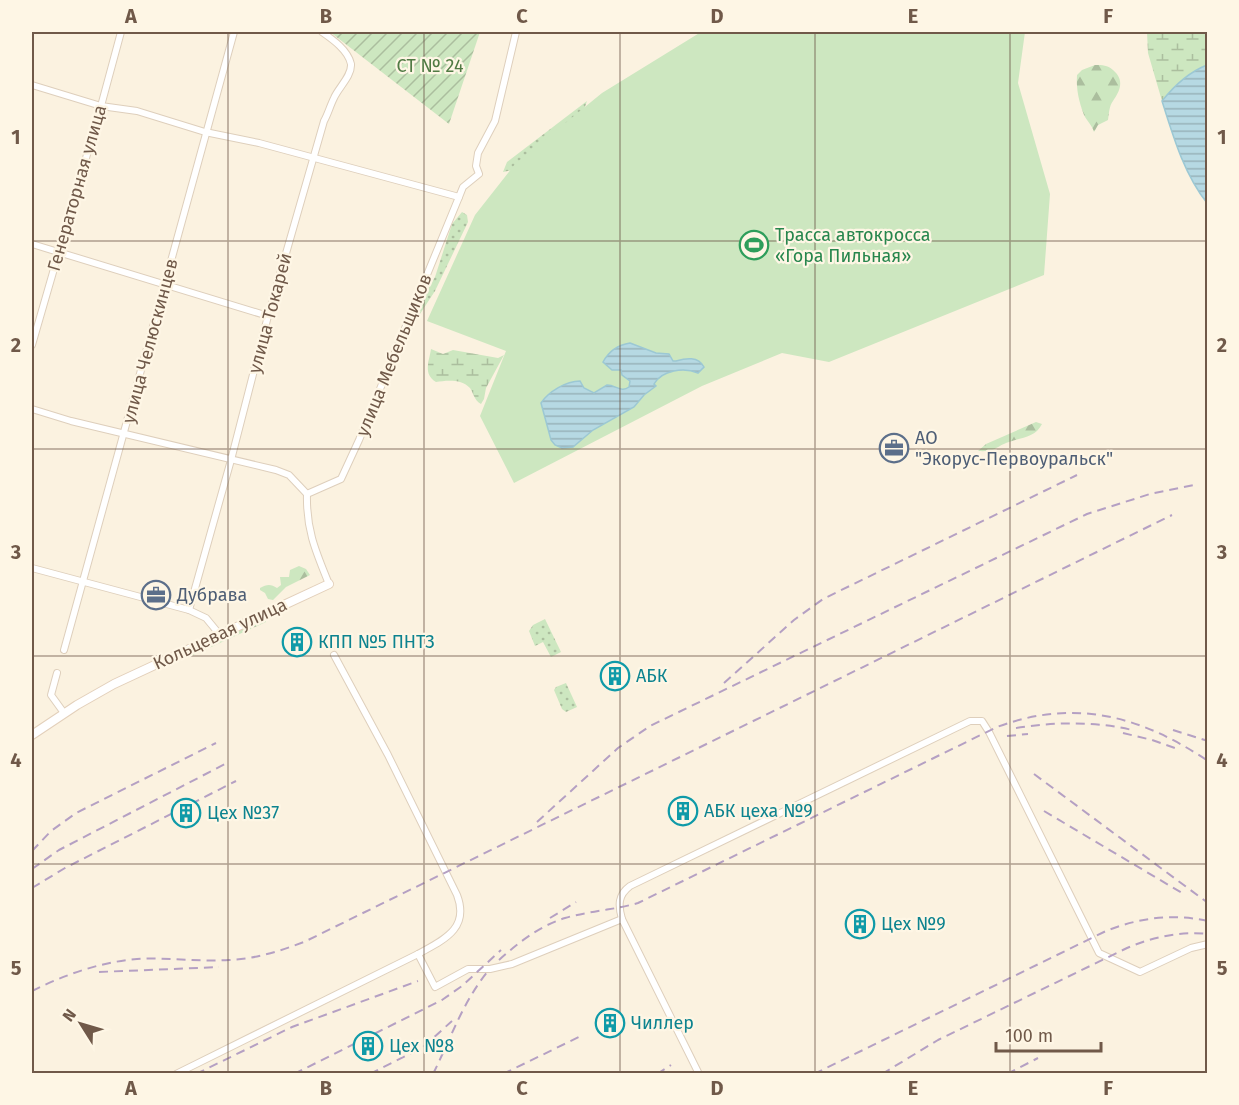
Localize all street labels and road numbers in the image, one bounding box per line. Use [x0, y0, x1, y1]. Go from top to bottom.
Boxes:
street label: Генераторная улица [43, 102, 111, 274]
street label: улица Токарей [243, 250, 297, 376]
street label: улица Челюскинцев [117, 256, 183, 426]
street label: улица Мебельщиков [351, 270, 437, 440]
street label: Кольцевая улица [150, 593, 290, 675]

